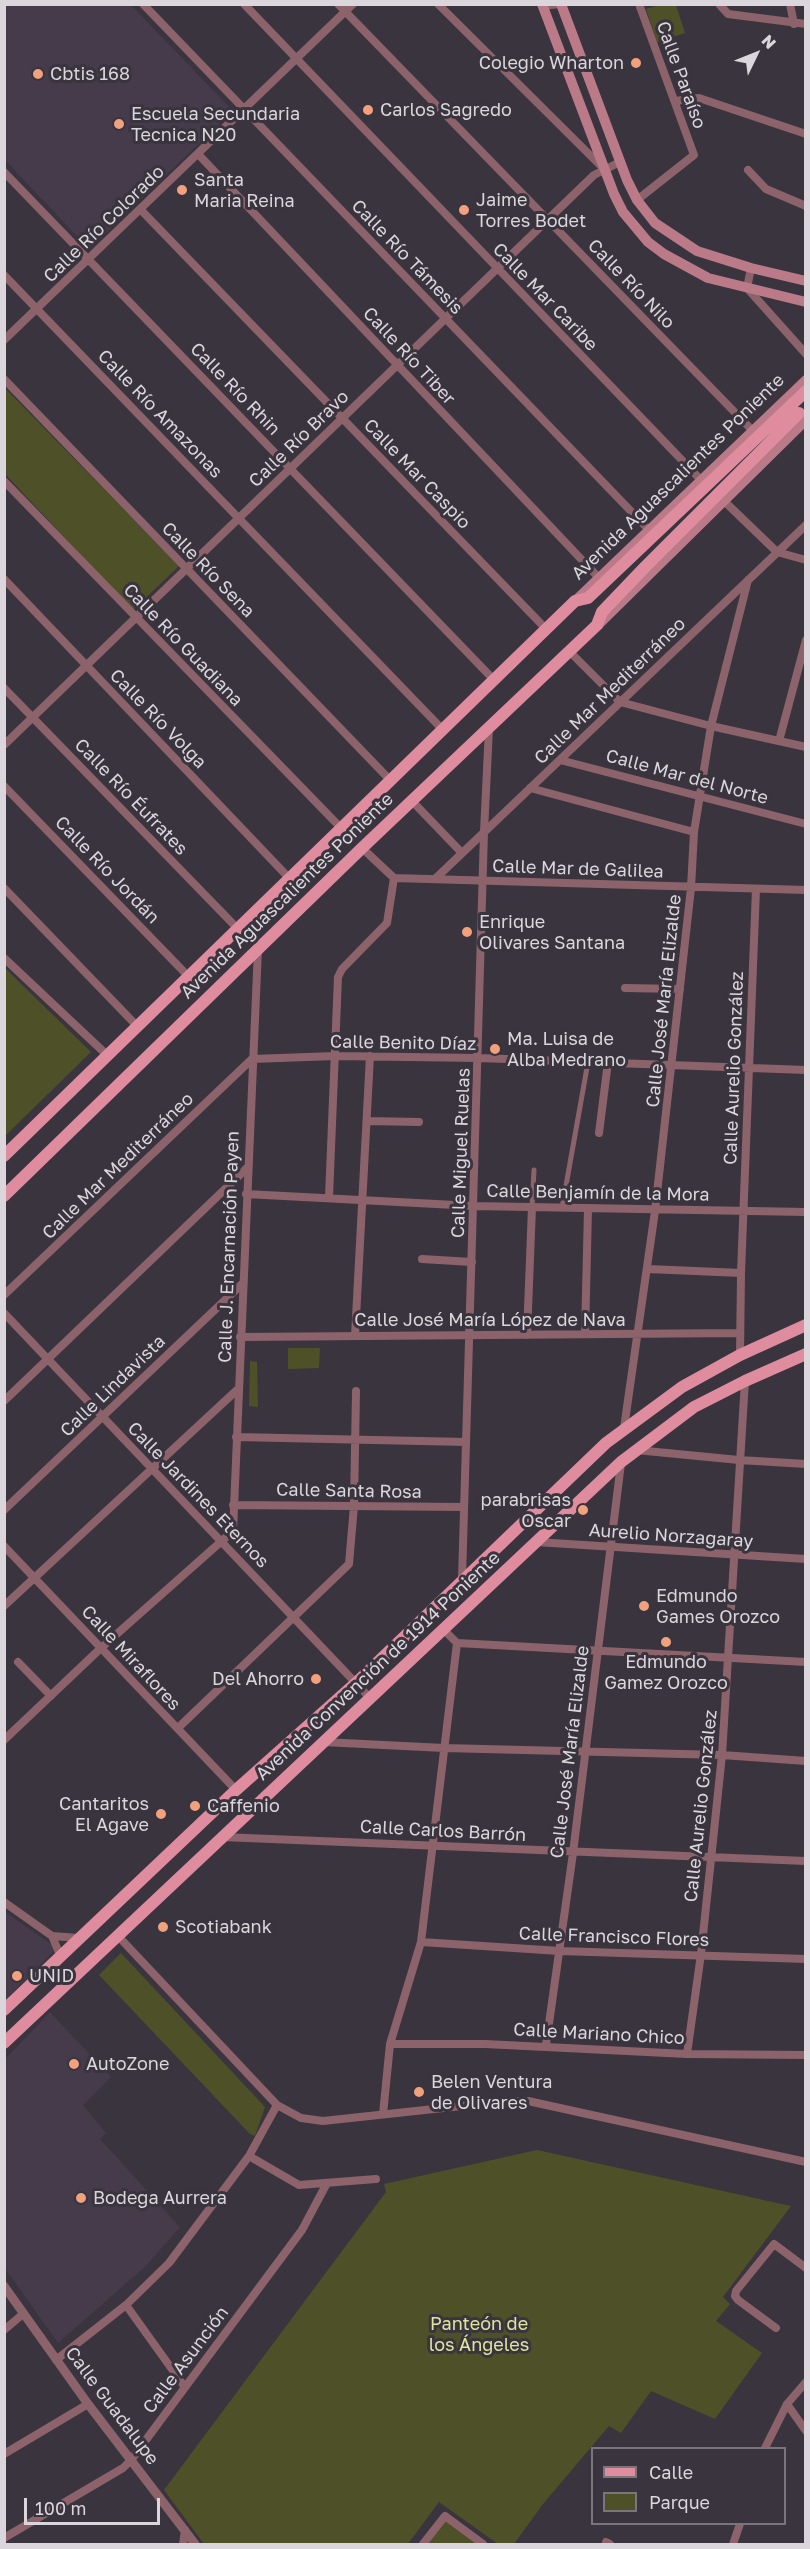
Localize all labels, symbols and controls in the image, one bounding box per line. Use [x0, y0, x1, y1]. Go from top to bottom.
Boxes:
street label: Calle Paraíso [652, 18, 710, 132]
north arrow [726, 24, 786, 84]
text: N [758, 30, 781, 53]
place label: Colegio Wharton [479, 52, 624, 74]
marker: Colegio Wharton [629, 56, 643, 70]
place label: Cbtis 168 [50, 63, 130, 85]
marker: Cbtis 168 [31, 67, 45, 81]
place label: Carlos Sagredo [380, 99, 512, 121]
place label: Escuela Secundaria Tecnica N20 [131, 103, 300, 146]
marker: Carlos Sagredo [361, 103, 375, 117]
marker: Escuela Secundaria Tecnica N20 [112, 117, 126, 131]
street label: Calle Río Colorado [39, 161, 169, 287]
place label: Santa Maria Reina [194, 169, 295, 212]
marker: Santa Maria Reina [175, 183, 189, 197]
place label: Jaime Torres Bodet [476, 189, 586, 232]
street label: Calle Río Támesis [347, 195, 467, 319]
marker: Jaime Torres Bodet [457, 203, 471, 217]
street label: Calle Río Nilo [583, 235, 679, 333]
street label: Calle Mar Caribe [488, 239, 602, 355]
street label: Calle Río Tiber [358, 303, 460, 409]
street label: Calle Río Rhin [185, 338, 285, 440]
street label: Calle Río Amazonas [93, 345, 227, 483]
street label: Avenida Aguascalientes Poniente [567, 369, 789, 585]
street label: Calle Río Bravo [245, 386, 353, 492]
street label: Calle Mar Caspio [359, 415, 475, 533]
street label: Calle Río Sena [157, 518, 259, 622]
street label: Calle Río Guadiana [119, 579, 247, 711]
street label: Calle Mar Mediterráneo [530, 613, 690, 769]
street label: Calle Río Volga [105, 665, 211, 773]
street label: Calle Río Éufrates [70, 734, 192, 860]
street label: Calle Mar del Norte [603, 745, 771, 809]
street label: Avenida Aguascalientes Poniente [176, 788, 398, 1004]
street label: Calle Río Jordán [50, 812, 164, 928]
street label: Calle Mar de Galilea [492, 855, 664, 883]
street label: Calle José María Elizalde [642, 893, 686, 1109]
place label: Enrique Olivares Santana [479, 911, 625, 954]
marker: Enrique Olivares Santana [460, 925, 474, 939]
street label: Calle Aurelio González [720, 971, 748, 1165]
place label: Ma. Luisa de Alba Medrano [507, 1028, 626, 1070]
street label: Calle Benito Díaz [330, 1031, 476, 1055]
marker: Ma. Luisa de Alba Medrano [488, 1042, 502, 1056]
street label: Calle Miguel Ruelas [447, 1068, 475, 1238]
street label: Calle Mar Mediterráneo [38, 1088, 198, 1244]
street label: Calle J. Encarnación Payen [214, 1131, 244, 1363]
street label: Calle Benjamín de la Mora [486, 1180, 710, 1206]
street label: Calle José María López de Nava [354, 1309, 626, 1331]
street label: Calle Lindavista [56, 1330, 170, 1442]
street label: Calle Jardines Eternos [123, 1418, 273, 1572]
street label: Calle Santa Rosa [276, 1479, 422, 1503]
place label: parabrisas Oscar [481, 1489, 571, 1532]
marker: parabrisas Oscar [576, 1503, 590, 1517]
street label: Aurelio Norzagaray [588, 1519, 754, 1553]
street label: Avenida Convención de 1914 Poniente [251, 1547, 505, 1785]
place label: Edmundo Games Orozco [656, 1585, 780, 1628]
marker: Edmundo Games Orozco [637, 1599, 651, 1613]
street label: Calle Miraflores [77, 1601, 185, 1715]
marker: Edmundo Gamez Orozco [659, 1635, 673, 1649]
street label: Calle José María Elizalde [546, 1644, 594, 1860]
place label: Edmundo Gamez Orozco [604, 1651, 728, 1694]
place label: Del Ahorro [212, 1668, 304, 1690]
marker: Del Ahorro [309, 1672, 323, 1686]
street label: Calle Aurelio González [680, 1709, 722, 1903]
place label: Cantaritos El Agave [59, 1793, 149, 1836]
place label: Caffenio [207, 1795, 280, 1817]
marker: Caffenio [188, 1799, 202, 1813]
marker: Cantaritos El Agave [154, 1807, 168, 1821]
street label: Calle Carlos Barrón [359, 1816, 527, 1846]
place label: Scotiabank [175, 1916, 272, 1938]
marker: Scotiabank [156, 1920, 170, 1934]
street label: Calle Francisco Flores [518, 1923, 710, 1951]
place label: UNID [29, 1965, 74, 1987]
marker: UNID [10, 1969, 24, 1983]
street label: Calle Mariano Chico [513, 2019, 685, 2049]
place label: AutoZone [86, 2053, 169, 2075]
marker: AutoZone [67, 2057, 81, 2071]
place label: Belen Ventura de Olivares [431, 2071, 552, 2114]
marker: Belen Ventura de Olivares [412, 2085, 426, 2099]
place label: Bodega Aurrera [93, 2187, 227, 2209]
marker: Bodega Aurrera [74, 2191, 88, 2205]
street label: Calle Asunción [139, 2302, 233, 2418]
park label: Panteón de los Ángeles [429, 2313, 529, 2356]
street label: Calle Guadalupe [61, 2343, 163, 2469]
legend [591, 2447, 786, 2525]
text: Calle [649, 2461, 693, 2483]
scale bar [27, 2486, 164, 2524]
text: Parque [649, 2491, 710, 2513]
text: 100 m [35, 2497, 86, 2519]

